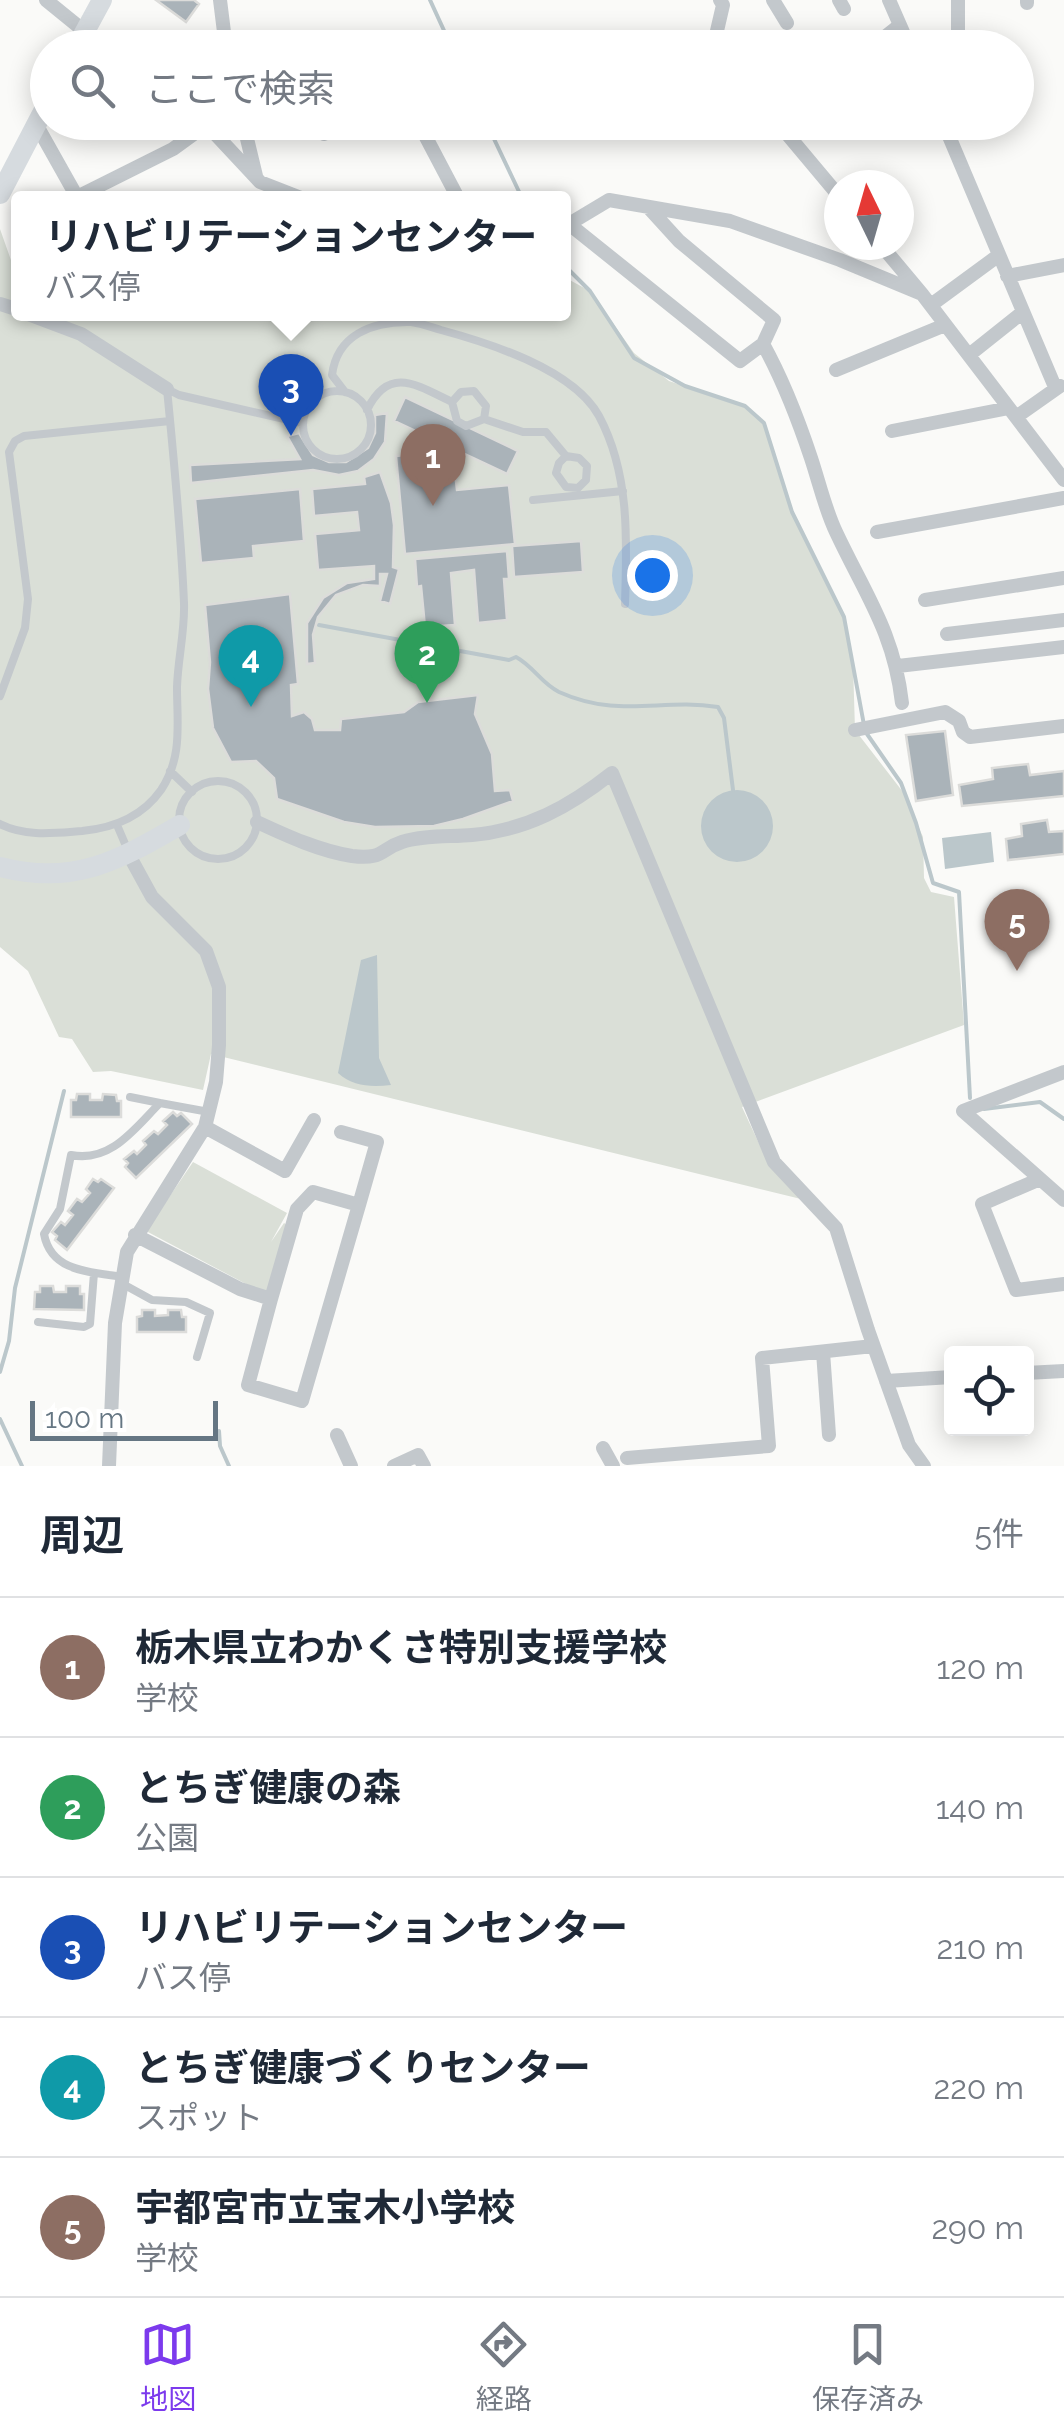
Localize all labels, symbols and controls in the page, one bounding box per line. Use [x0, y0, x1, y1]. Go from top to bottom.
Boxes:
search box [30, 30, 1034, 140]
icon: search [65, 58, 120, 113]
text: ここで検索 [145, 66, 335, 111]
north arrow [824, 170, 914, 260]
popup [11, 191, 571, 321]
text: リハビリテーションセンター [44, 214, 538, 259]
text: バス停 [44, 268, 140, 305]
pin: 3 [258, 354, 324, 436]
pin: 1 [400, 424, 466, 506]
your location [627, 550, 678, 601]
pin: 2 [394, 620, 460, 703]
pin: 4 [218, 624, 284, 707]
pin: 5 [984, 888, 1050, 971]
map controls [944, 1346, 1034, 1436]
button: locate [944, 1346, 1034, 1436]
scale bar [30, 1396, 218, 1440]
text: 100 m [45, 1402, 124, 1435]
text: 周辺 [40, 1511, 124, 1560]
text: 5件 [975, 1515, 1024, 1552]
text: 栃木県立わかくさ特別支援学校 [135, 1625, 667, 1670]
text: 1 [65, 1649, 80, 1686]
text: 120 m [936, 1649, 1024, 1686]
text: 学校 [135, 1679, 199, 1716]
text: とちぎ健康の森 [135, 1765, 401, 1810]
text: 2 [63, 1789, 82, 1826]
text: 140 m [936, 1789, 1024, 1826]
text: 公園 [135, 1819, 199, 1856]
text: リハビリテーションセンター [135, 1905, 628, 1950]
text: 3 [64, 1929, 81, 1966]
text: 210 m [936, 1929, 1024, 1966]
text: バス停 [135, 1959, 231, 1996]
text: とちぎ健康づくりセンター [135, 2045, 591, 2090]
text: 4 [63, 2069, 82, 2106]
text: 220 m [934, 2069, 1024, 2106]
text: スポット [135, 2099, 263, 2136]
text: 宇都宮市立宝木小学校 [135, 2185, 515, 2230]
text: 5 [64, 2209, 81, 2246]
text: 290 m [931, 2209, 1024, 2246]
text: 学校 [135, 2239, 199, 2276]
tab: 地図 [140, 2317, 196, 2417]
tab: 経路 [476, 2317, 532, 2417]
tab: 保存済み [812, 2317, 924, 2417]

